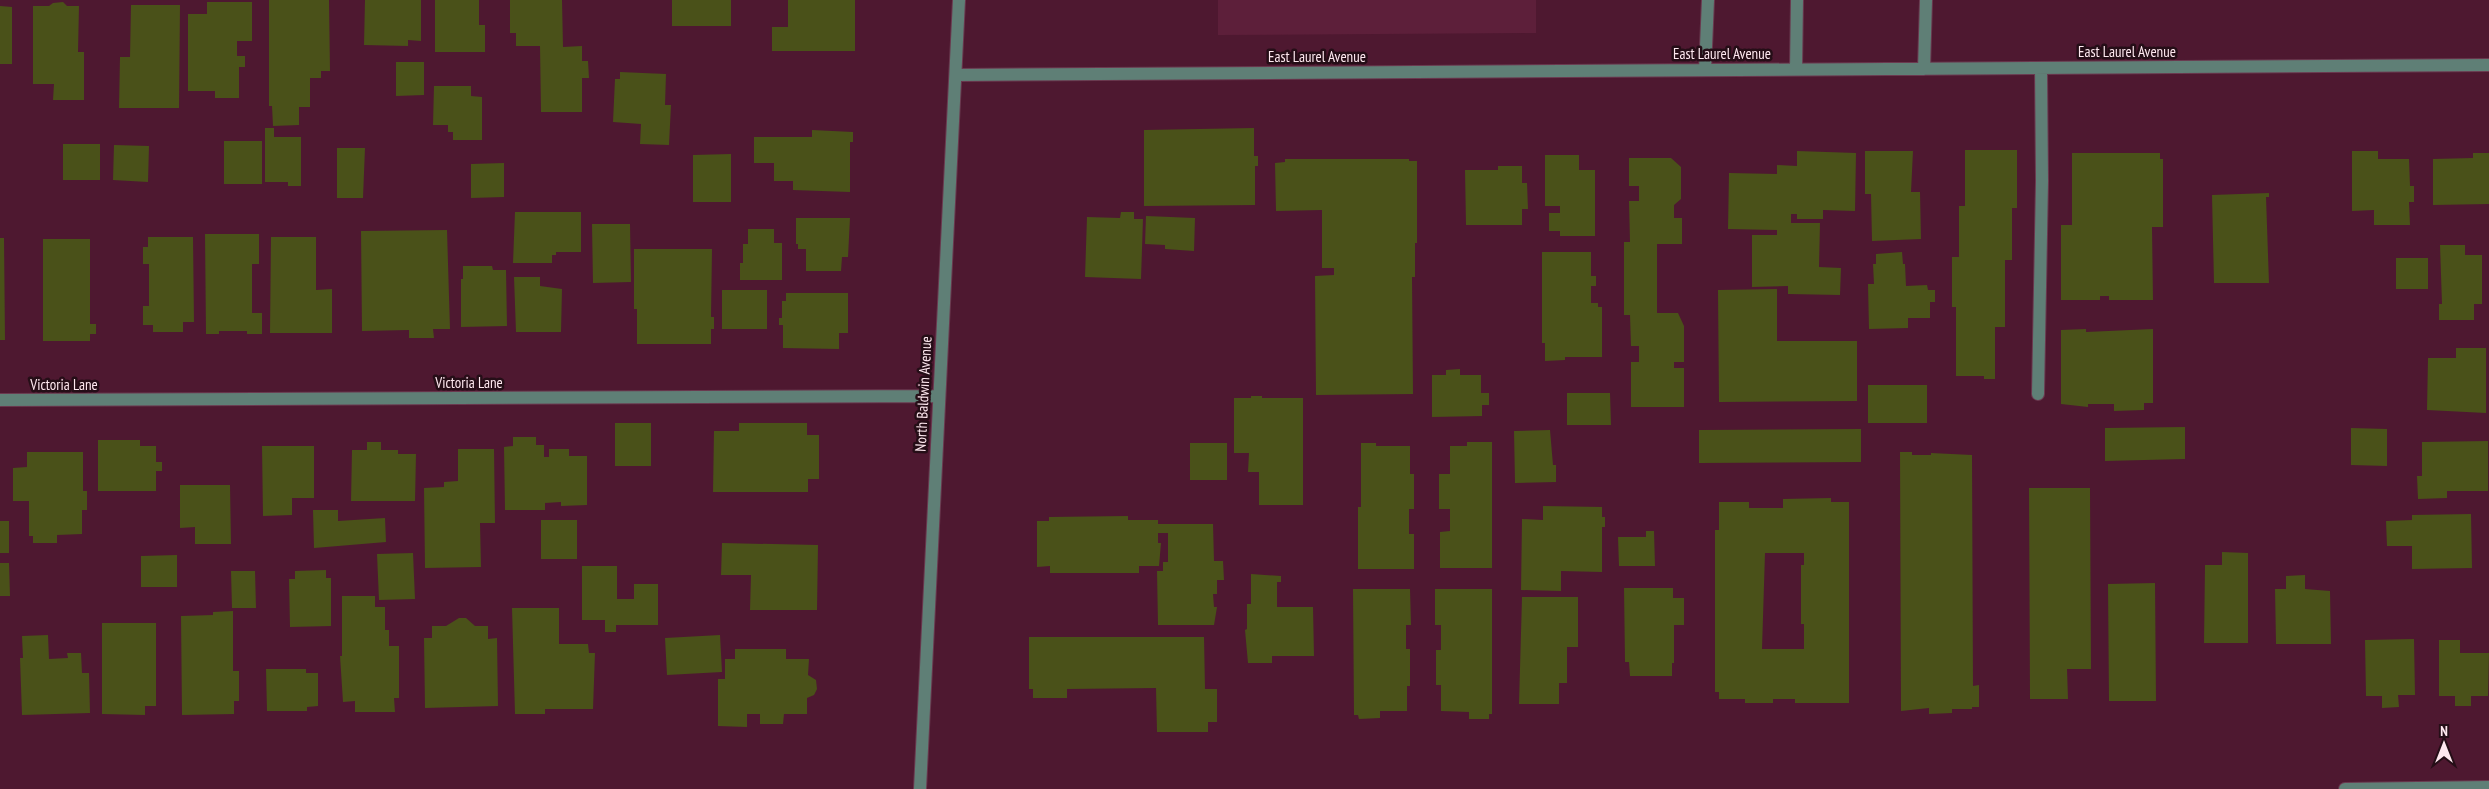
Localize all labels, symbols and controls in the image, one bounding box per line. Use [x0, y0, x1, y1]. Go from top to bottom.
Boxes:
street label: East Laurel Avenue [2078, 42, 2176, 61]
street label: East Laurel Avenue [1673, 44, 1771, 63]
street label: East Laurel Avenue [1268, 47, 1366, 66]
street label: North Baldwin Avenue [910, 336, 936, 452]
street label: Victoria Lane [434, 373, 503, 392]
street label: Victoria Lane [29, 375, 98, 394]
north arrow [2419, 719, 2469, 769]
text: N [2440, 722, 2448, 740]

